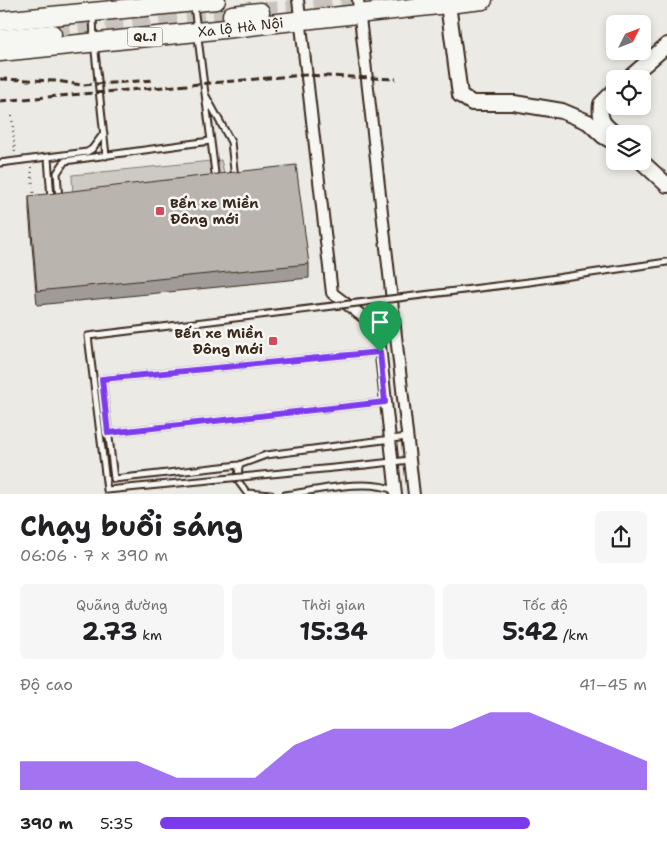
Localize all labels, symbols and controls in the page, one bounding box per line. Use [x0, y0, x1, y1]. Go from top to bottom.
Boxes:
street label: Xa lộ Hà Nội [197, 13, 284, 41]
north arrow [606, 15, 651, 60]
map controls [606, 15, 651, 170]
road number: QL.1 [128, 28, 162, 46]
button: locate [606, 70, 651, 115]
button: layers [606, 125, 651, 170]
place label: Bến xe Miền Đông mới [170, 194, 259, 228]
marker: Bến xe Miền Đông mới [154, 205, 166, 217]
pin [359, 301, 401, 352]
icon: arrive [366, 308, 394, 336]
place label: Bến xe Miền Đông Mới [174, 324, 263, 358]
marker: Bến xe Miền Đông Mới [267, 335, 279, 347]
text: Chạy buổi sáng [20, 507, 243, 545]
button: share [595, 511, 647, 563]
text: 06:06 · 7 × 390 m [20, 545, 168, 566]
text: Quãng đường [76, 596, 168, 614]
text: Thời gian [302, 596, 365, 614]
text: Tốc độ [523, 596, 568, 614]
text: 2.73 [82, 614, 137, 648]
text: 15:34 [299, 614, 368, 648]
text: 5:42 [502, 614, 558, 648]
text: km [137, 626, 162, 644]
text: /km [558, 626, 588, 644]
text: Độ cao [20, 674, 73, 695]
text: 41–45 m [579, 674, 647, 695]
text: 390 m [20, 813, 73, 834]
text: 5:35 [100, 813, 133, 834]

